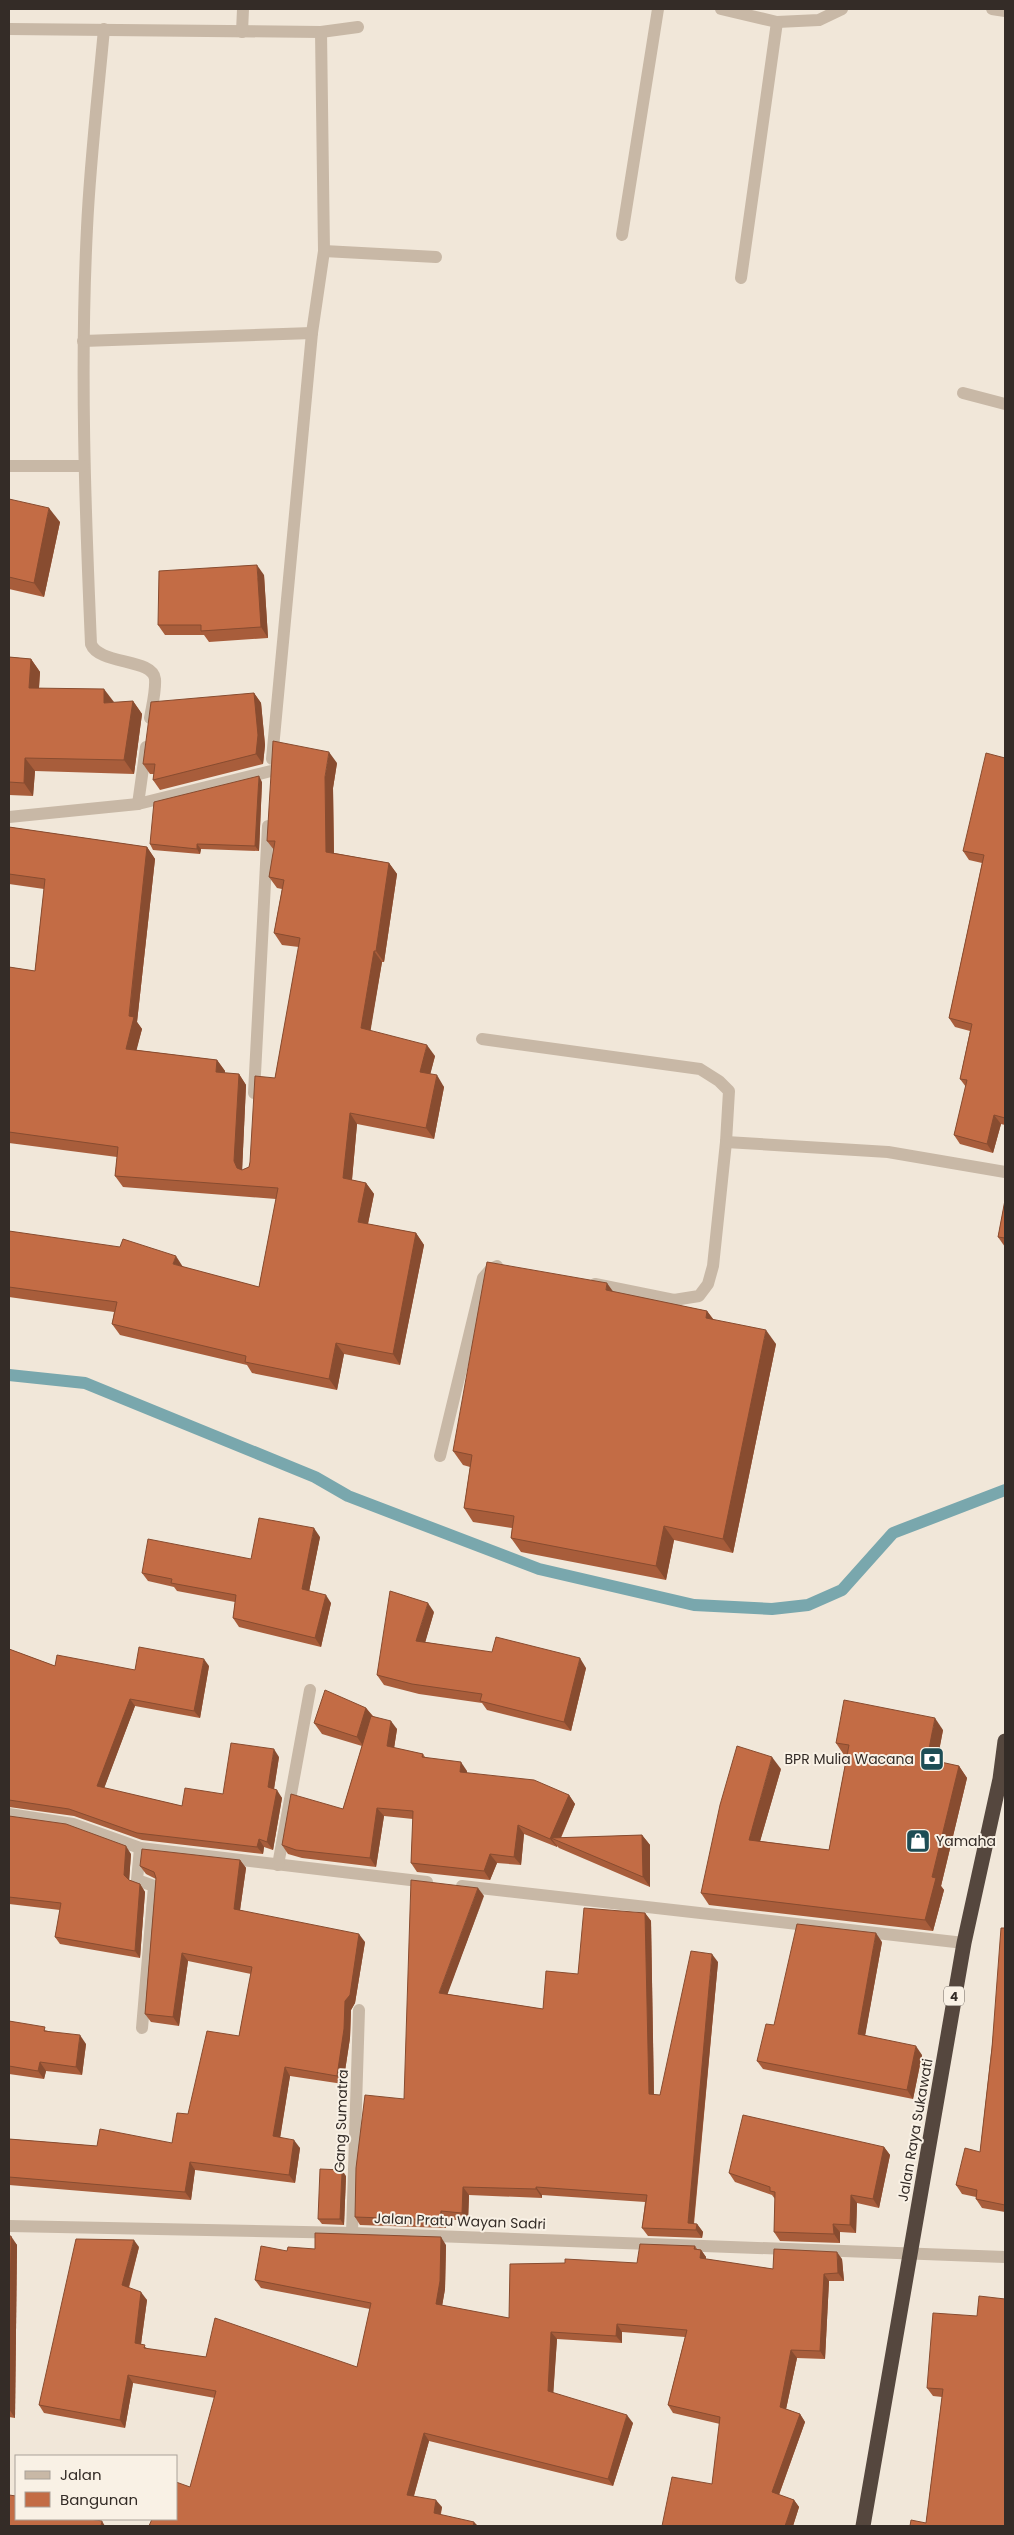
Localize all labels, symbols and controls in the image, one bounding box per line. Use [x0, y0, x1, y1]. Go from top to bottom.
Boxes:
bank icon: BPR Mulia Wacana [919, 1746, 945, 1772]
place label: BPR Mulia Wacana [784, 1749, 914, 1769]
shop icon: Yamaha [905, 1828, 931, 1854]
place label: Yamaha [936, 1831, 996, 1851]
road number: 4 [944, 1986, 964, 2005]
street label: Jalan Raya Sukawati [893, 2057, 937, 2203]
street label: Gang Sumatra [329, 2069, 353, 2173]
street label: Jalan Pratu Wayan Sadri [374, 2208, 546, 2234]
legend [15, 2455, 178, 2520]
text: Jalan [60, 2464, 102, 2485]
text: Bangunan [60, 2489, 138, 2510]

